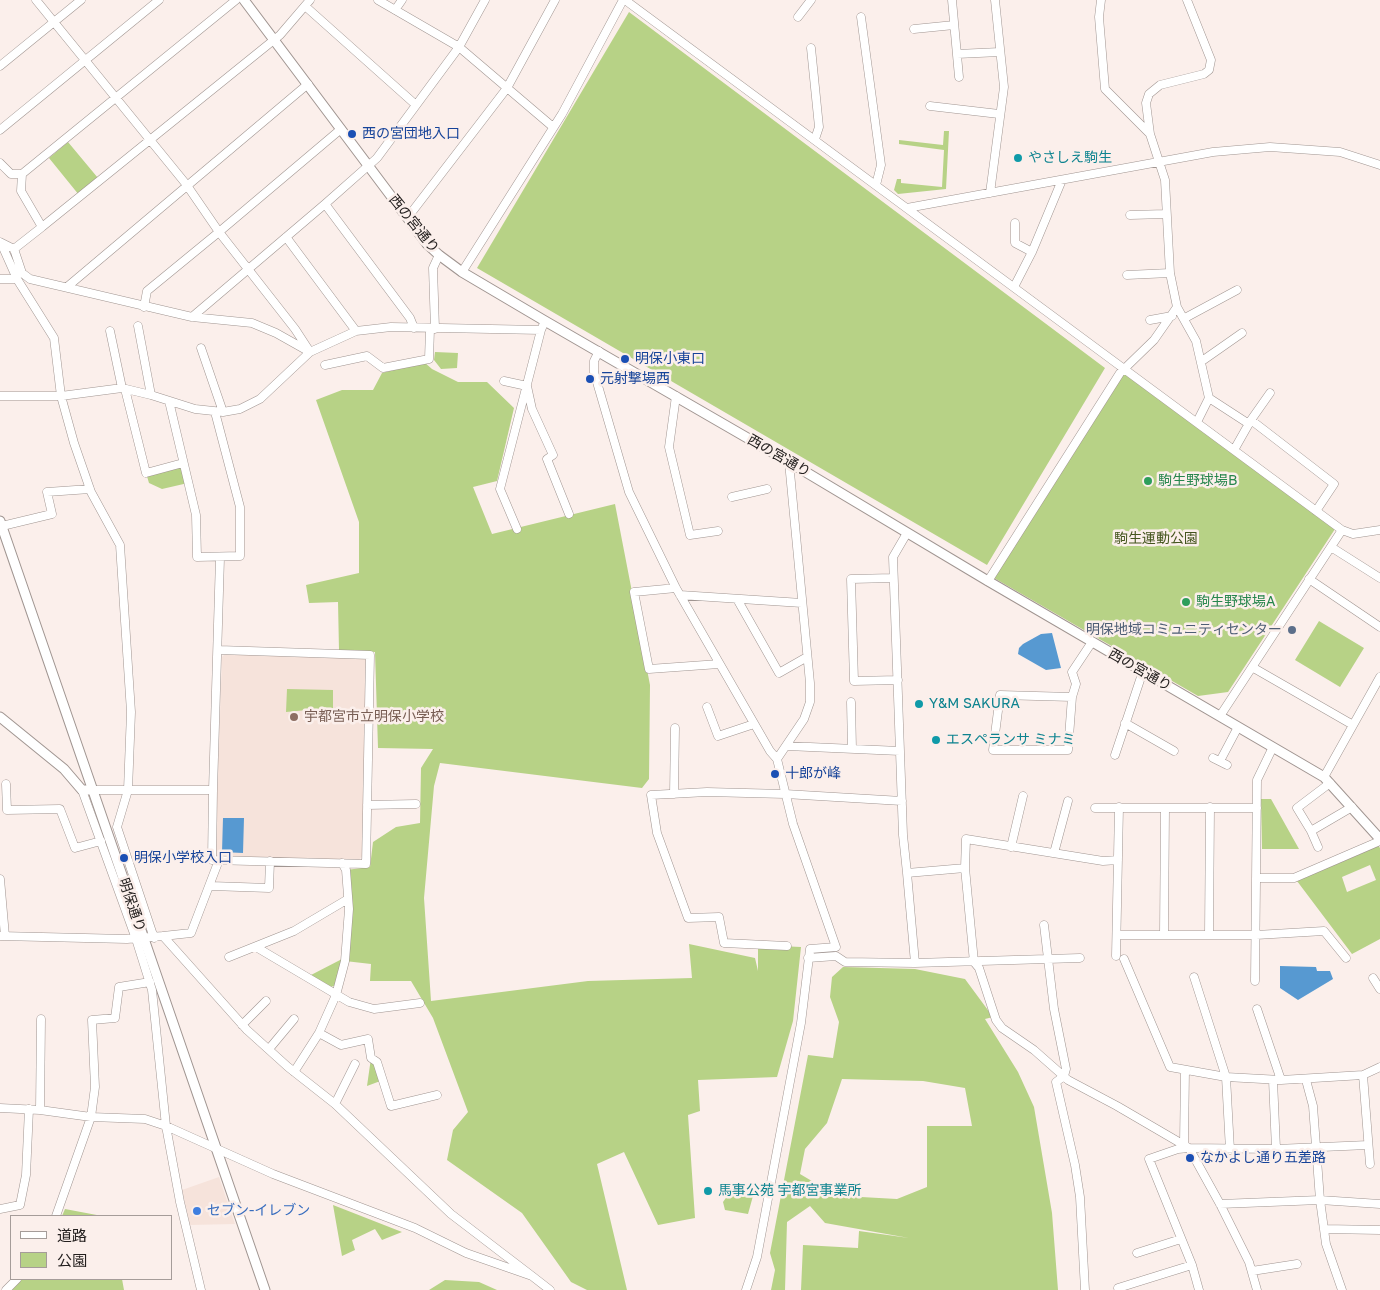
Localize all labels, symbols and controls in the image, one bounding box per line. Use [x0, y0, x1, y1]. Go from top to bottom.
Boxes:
place label: 西の宮団地入口 [362, 126, 460, 142]
marker: 西の宮団地入口 [346, 128, 358, 140]
place label: やさしえ駒生 [1028, 150, 1112, 166]
marker: やさしえ駒生 [1012, 152, 1024, 164]
street label: 西の宮通り [385, 192, 443, 256]
place label: 明保小東口 [635, 351, 705, 367]
marker: 明保小東口 [619, 353, 631, 365]
place label: 元射撃場西 [600, 371, 670, 387]
marker: 元射撃場西 [584, 373, 596, 385]
street label: 西の宮通り [744, 431, 814, 481]
place label: 駒生野球場B [1158, 473, 1237, 489]
marker: 駒生野球場B [1142, 475, 1154, 487]
park label: 駒生運動公園 [1114, 531, 1198, 547]
place label: 駒生野球場A [1196, 594, 1275, 610]
marker: 駒生野球場A [1180, 596, 1192, 608]
place label: 明保地域コミュニティセンター [1086, 622, 1282, 638]
marker: 明保地域コミュニティセンター [1286, 624, 1298, 636]
street label: 西の宮通り [1105, 645, 1175, 695]
place label: Y&M SAKURA [929, 696, 1020, 712]
marker: Y&M SAKURA [913, 698, 925, 710]
place label: 宇都宮市立明保小学校 [304, 709, 444, 725]
marker: 宇都宮市立明保小学校 [288, 711, 300, 723]
place label: エスペランサ ミナミ [946, 732, 1075, 748]
marker: エスペランサ ミナミ [930, 734, 942, 746]
place label: 十郎が峰 [785, 766, 841, 782]
marker: 十郎が峰 [769, 768, 781, 780]
place label: 明保小学校入口 [134, 850, 232, 866]
marker: 明保小学校入口 [118, 852, 130, 864]
street label: 明保通り [115, 876, 149, 934]
place label: なかよし通り五差路 [1200, 1150, 1326, 1166]
marker: なかよし通り五差路 [1184, 1152, 1196, 1164]
place label: 馬事公苑 宇都宮事業所 [718, 1183, 861, 1199]
marker: 馬事公苑 宇都宮事業所 [702, 1185, 714, 1197]
place label: セブン-イレブン [207, 1203, 310, 1219]
marker: セブン-イレブン [191, 1205, 203, 1217]
legend [10, 1215, 172, 1280]
text: 道路 [57, 1226, 87, 1244]
text: 公園 [57, 1251, 87, 1269]

